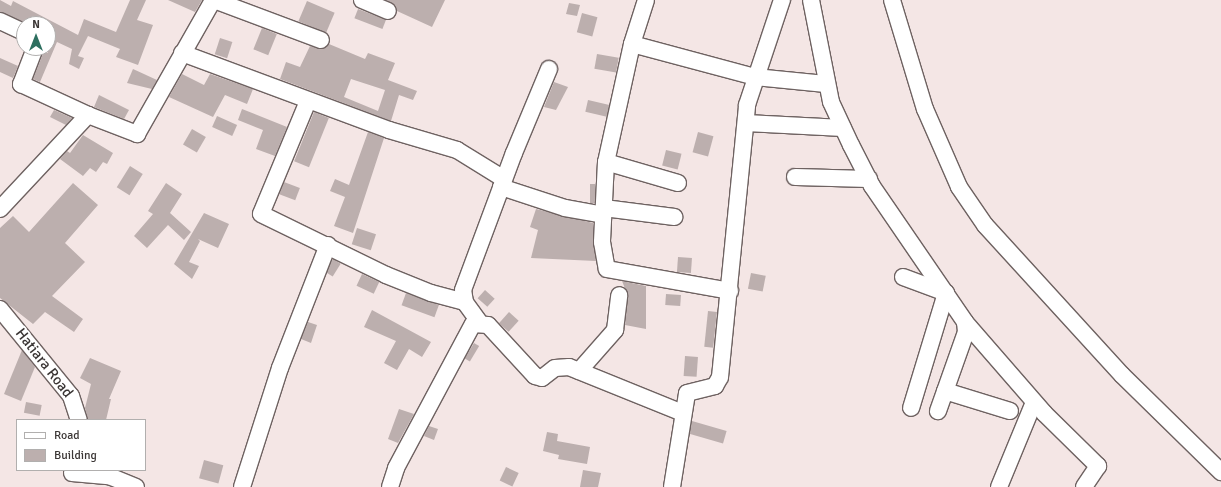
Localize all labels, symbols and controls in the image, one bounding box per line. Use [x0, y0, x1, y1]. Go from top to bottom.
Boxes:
north arrow [16, 16, 56, 56]
text: N [32, 18, 40, 31]
street label: Hatiara Road [11, 325, 77, 401]
legend [16, 419, 146, 471]
text: Road [54, 428, 80, 443]
text: Building [54, 448, 97, 463]

